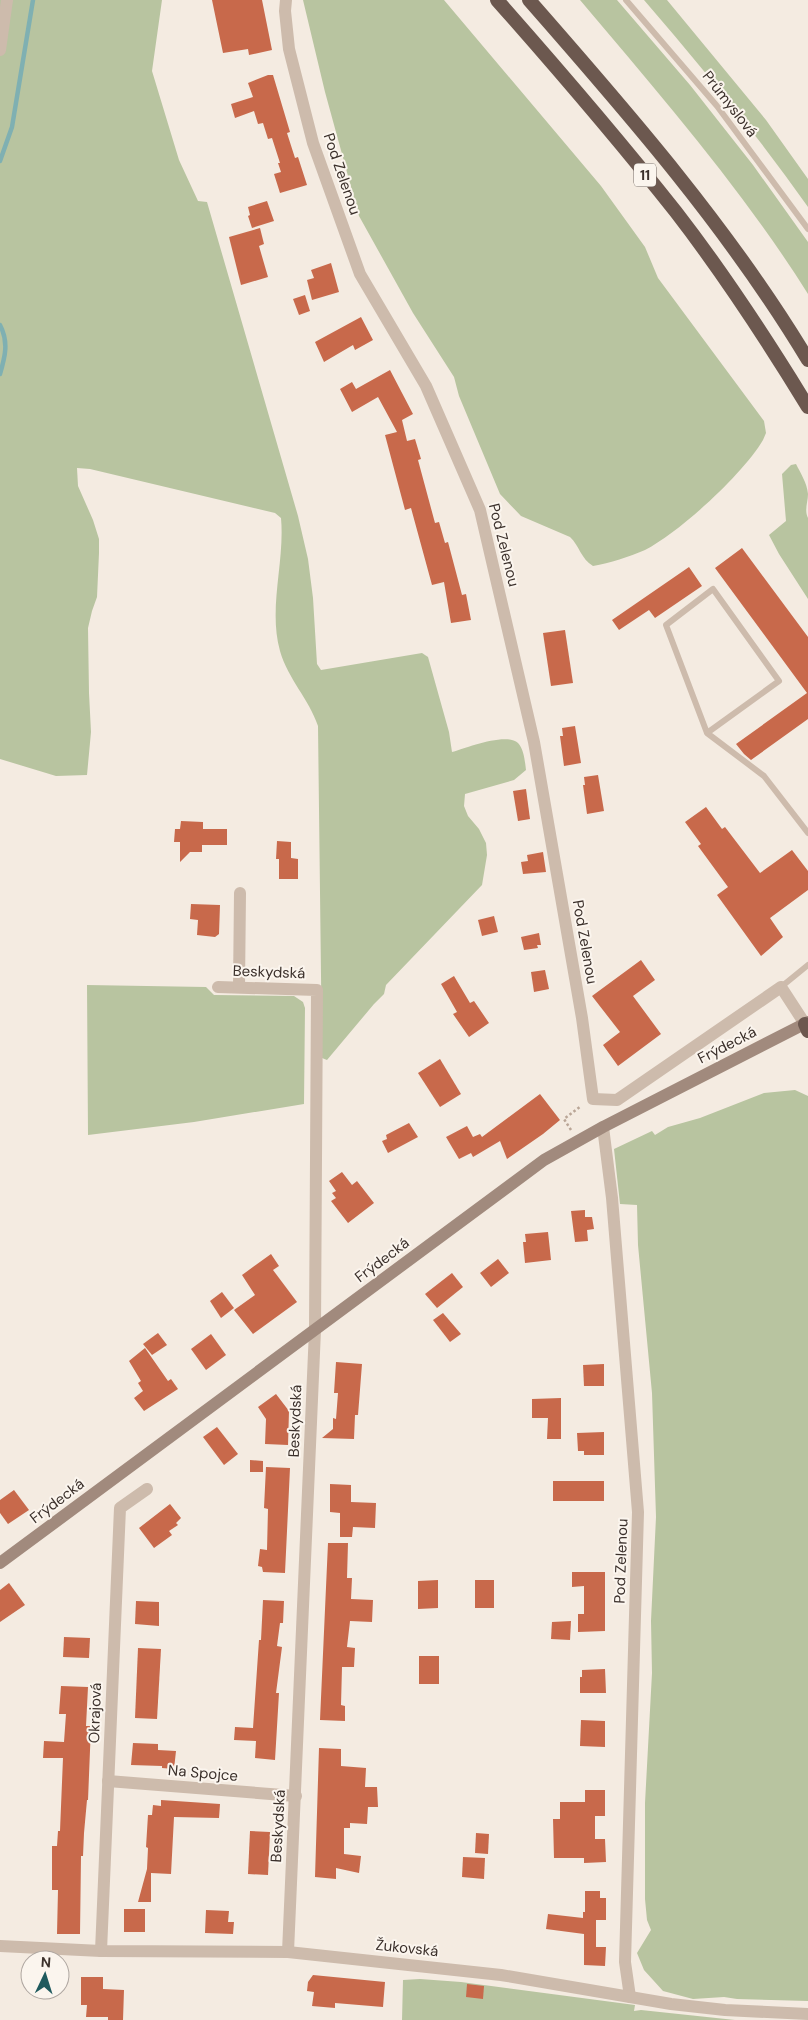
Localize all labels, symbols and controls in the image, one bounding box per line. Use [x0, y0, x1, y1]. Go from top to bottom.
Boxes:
street label: Průmyslová [698, 67, 762, 141]
street label: Pod Zelenou [319, 130, 365, 218]
road number: 11 [634, 164, 656, 186]
street label: Pod Zelenou [484, 501, 524, 589]
street label: Pod Zelenou [568, 898, 602, 986]
street label: Beskydská [232, 961, 306, 983]
street label: Frýdecká [694, 1022, 760, 1068]
street label: Frýdecká [351, 1233, 413, 1287]
street label: Beskydská [284, 1384, 306, 1458]
street label: Frýdecká [26, 1474, 88, 1528]
street label: Pod Zelenou [610, 1518, 632, 1604]
street label: Okrajová [84, 1682, 106, 1744]
street label: Na Spojce [167, 1760, 239, 1786]
street label: Beskydská [266, 1789, 290, 1863]
street label: Žukovská [375, 1935, 439, 1961]
north arrow [20, 1950, 70, 2000]
text: N [40, 1953, 52, 1971]

